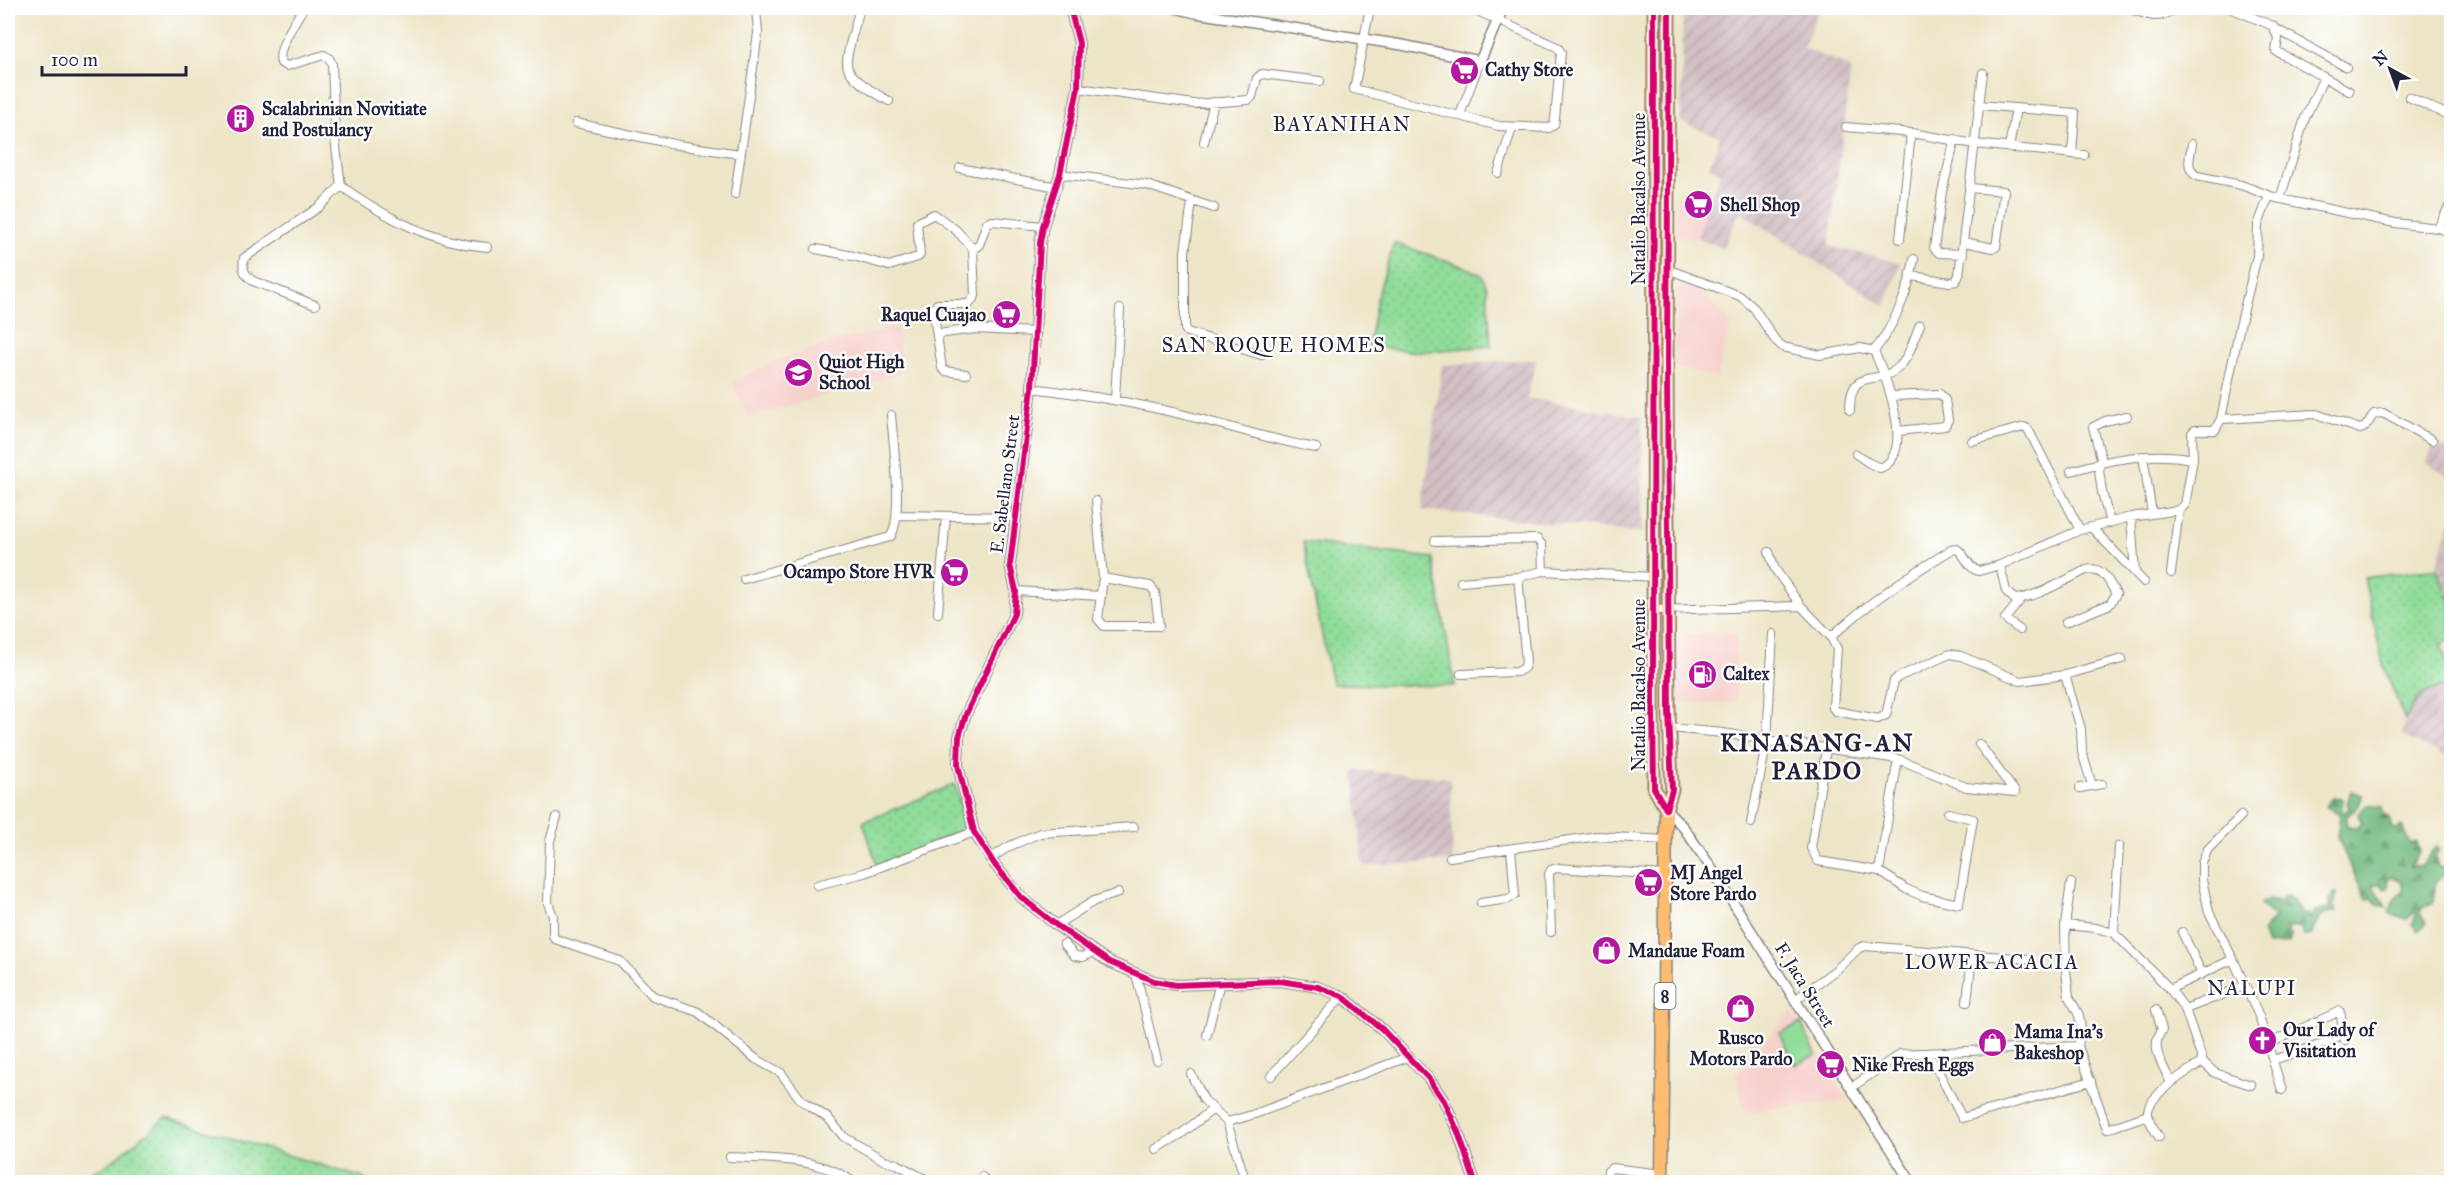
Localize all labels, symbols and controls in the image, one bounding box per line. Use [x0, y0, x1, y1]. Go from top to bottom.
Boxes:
scale bar [42, 39, 186, 77]
north arrow [2360, 39, 2420, 99]
text: N [2369, 46, 2392, 70]
text: 100 m [51, 49, 98, 71]
supermarket icon: Cathy Store [1448, 54, 1480, 86]
place label: Cathy Store [1485, 59, 1574, 82]
place label: Scalabrinian Novitiate and Postulancy [262, 98, 427, 142]
building icon: Scalabrinian Novitiate and Postulancy [225, 103, 257, 135]
district label: BAYANIHAN [1273, 112, 1411, 136]
street label: Natalio Bacalso Avenue [1628, 113, 1650, 285]
supermarket icon: Shell Shop [1683, 189, 1715, 221]
place label: Shell Shop [1720, 194, 1800, 217]
supermarket icon: Raquel Cuajao [991, 299, 1023, 331]
place label: Raquel Cuajao [881, 304, 986, 327]
district label: SAN ROQUE HOMES [1162, 333, 1386, 357]
place label: Quiot High School [819, 351, 906, 394]
school or university icon: Quiot High School [782, 356, 814, 388]
street label: E. Sabellano Street [986, 413, 1024, 555]
supermarket icon: Ocampo Store HVR [939, 556, 971, 588]
place label: Ocampo Store HVR [783, 561, 935, 584]
street label: Natalio Bacalso Avenue [1628, 599, 1650, 771]
fuel station icon: Caltex [1686, 658, 1718, 690]
place label: Caltex [1723, 663, 1770, 685]
district label: KINASANG-AN PARDO [1720, 728, 1914, 786]
place label: MJ Angel Store Pardo [1670, 862, 1756, 905]
supermarket icon: MJ Angel Store Pardo [1633, 867, 1665, 899]
shop icon: Mandaue Foam [1591, 935, 1623, 967]
street label: F. Jaca Street [1769, 938, 1840, 1033]
place label: Mandaue Foam [1628, 940, 1746, 962]
district label: LOWER ACACIA [1905, 950, 2079, 974]
district label: NALUPI [2207, 976, 2297, 1000]
road number: 8 [1654, 983, 1676, 1009]
shop icon: Rusco Motors Pardo [1725, 993, 1757, 1025]
place label: Our Lady of Visitation [2282, 1019, 2377, 1062]
place label: Mama Ina's Bakeshop [2014, 1021, 2103, 1065]
church icon: Our Lady of Visitation [2246, 1024, 2278, 1056]
shop icon: Mama Ina's Bakeshop [1977, 1026, 2009, 1058]
place label: Rusco Motors Pardo [1690, 1027, 1792, 1070]
supermarket icon: Nike Fresh Eggs [1815, 1049, 1847, 1081]
place label: Nike Fresh Eggs [1852, 1054, 1974, 1077]

